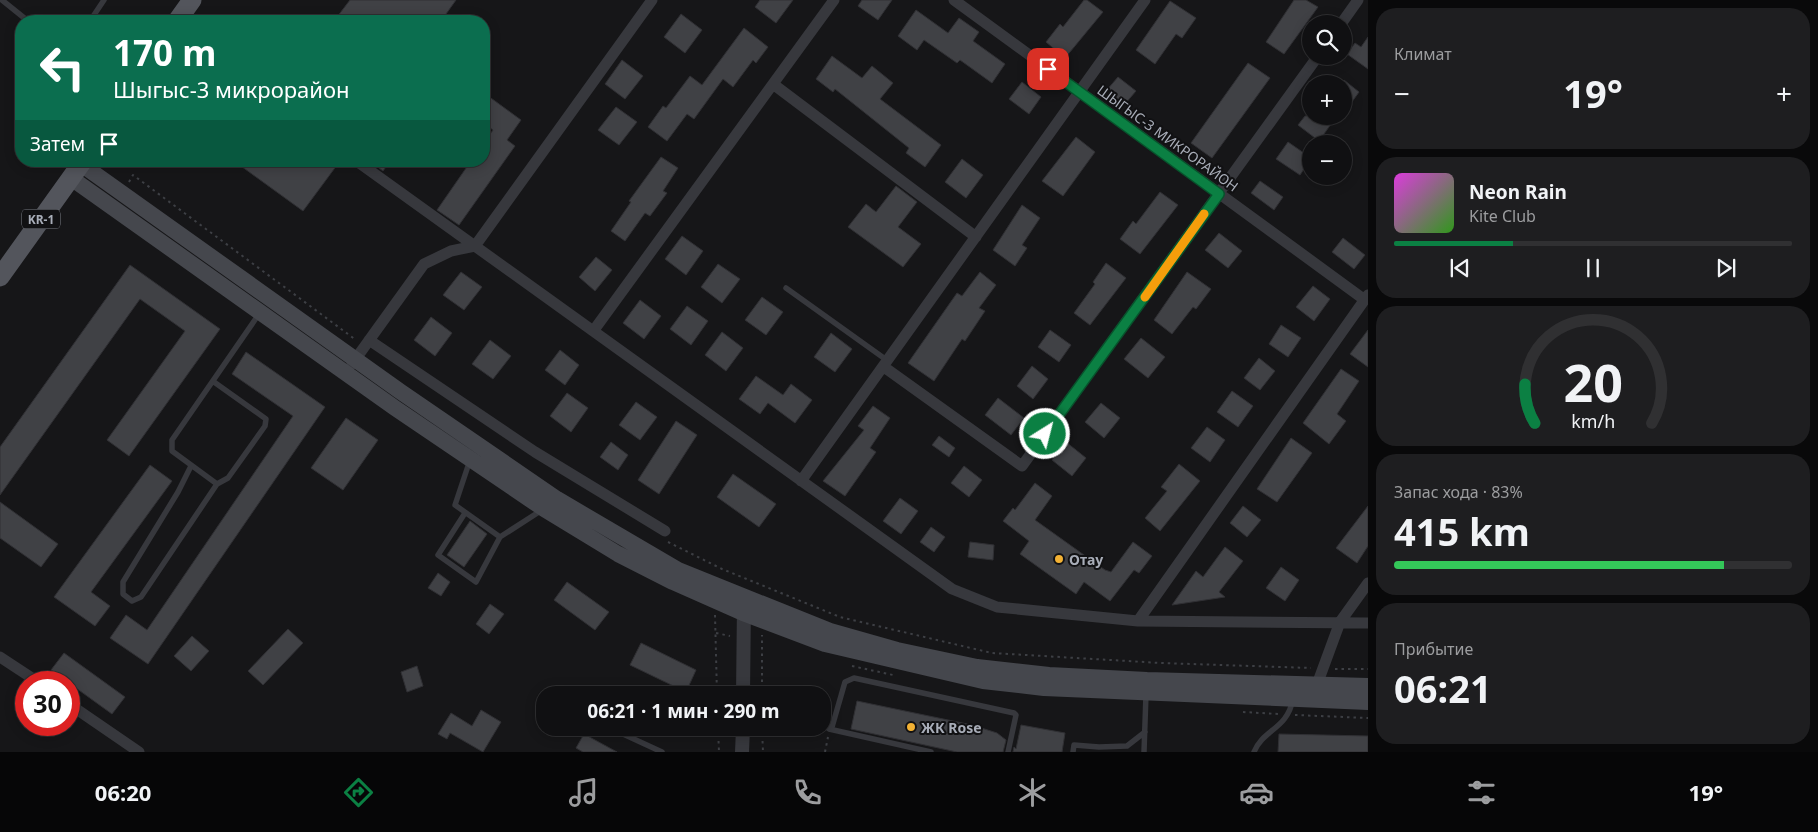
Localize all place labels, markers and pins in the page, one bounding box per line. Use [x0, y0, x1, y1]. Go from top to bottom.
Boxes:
pin [1027, 48, 1069, 90]
place label: Отау [1069, 550, 1103, 569]
marker: Отау [1053, 553, 1065, 565]
place label: ЖК Rose [921, 718, 982, 737]
marker: ЖК Rose [905, 721, 917, 733]

